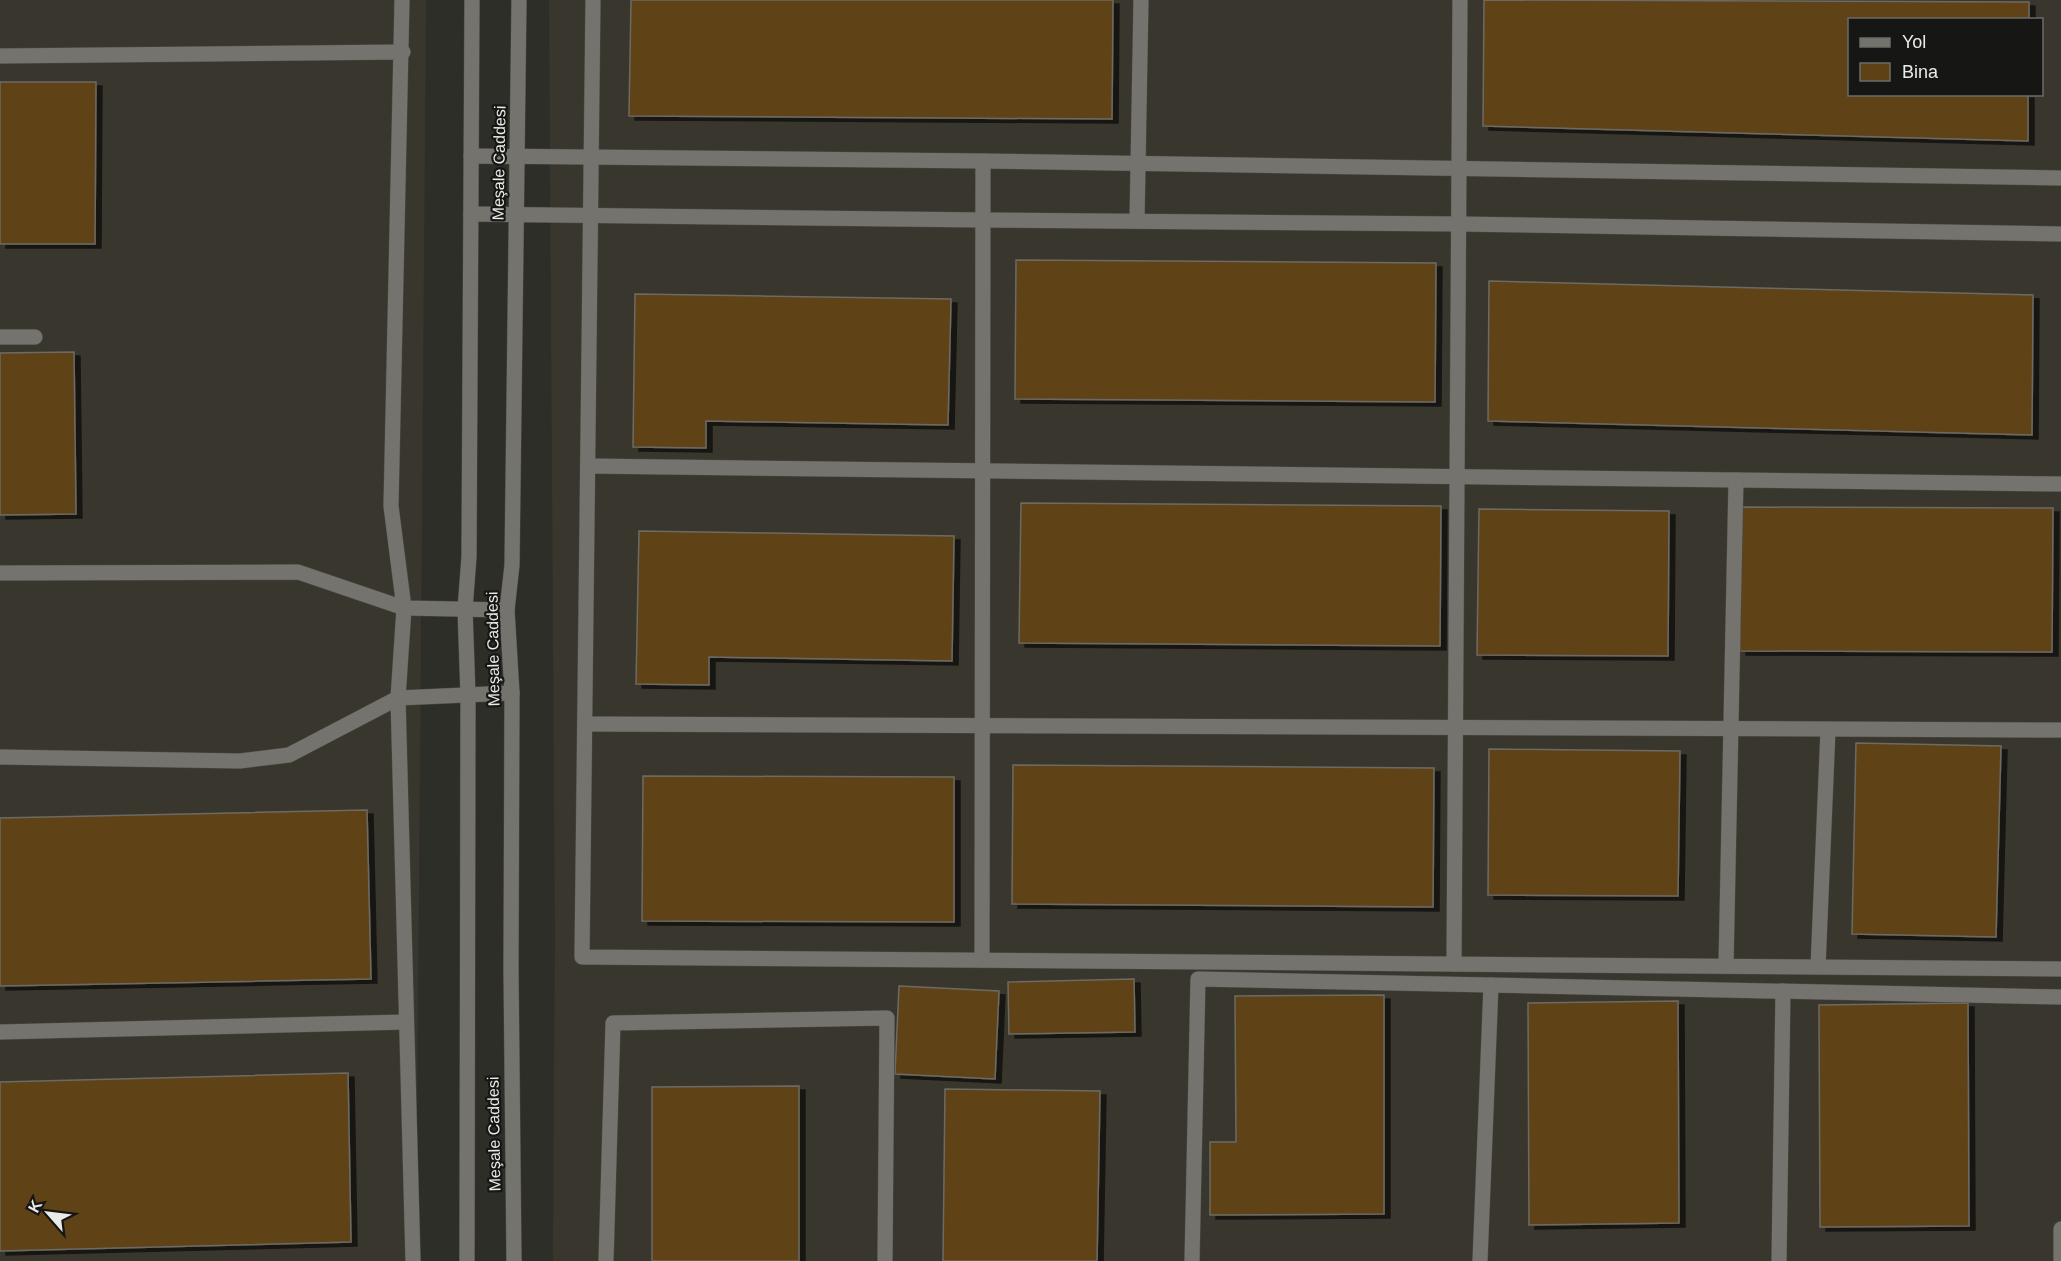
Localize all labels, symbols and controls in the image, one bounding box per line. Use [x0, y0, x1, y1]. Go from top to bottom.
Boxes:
legend [1848, 18, 2043, 96]
text: Yol [1902, 32, 1926, 52]
text: Bina [1902, 62, 1939, 82]
street label: Meşale Caddesi [490, 105, 508, 221]
street label: Meşale Caddesi [484, 591, 502, 707]
street label: Meşale Caddesi [485, 1076, 503, 1192]
north arrow [18, 1183, 78, 1243]
text: K [25, 1197, 46, 1215]

